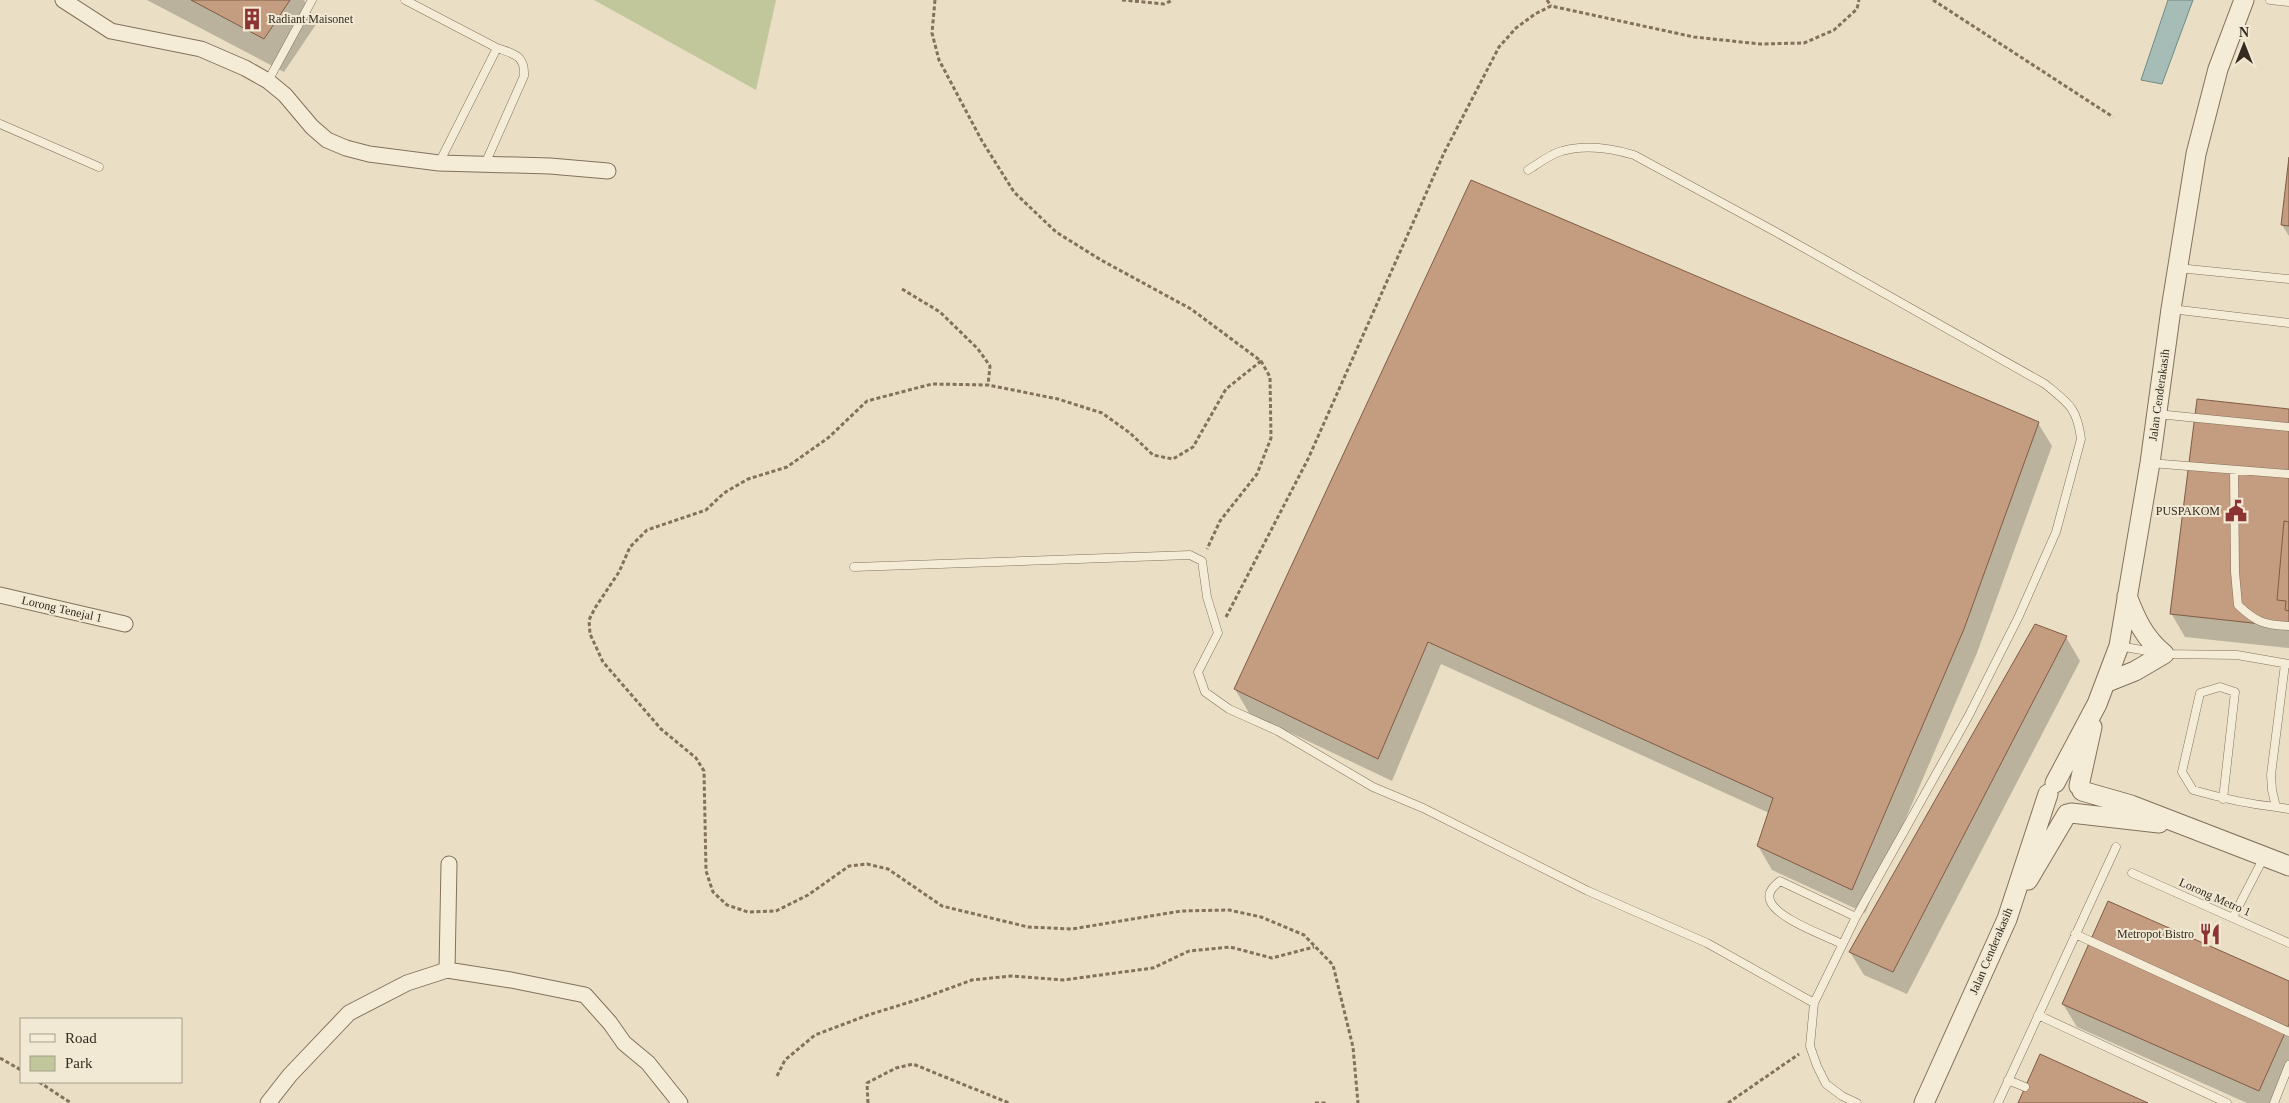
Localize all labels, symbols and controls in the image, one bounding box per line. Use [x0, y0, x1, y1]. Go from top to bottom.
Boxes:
building icon: Radiant Maisonet [239, 6, 265, 32]
place label: Radiant Maisonet [268, 12, 354, 26]
north arrow [2219, 20, 2269, 70]
text: N [2239, 25, 2249, 40]
street label: Jalan Cenderakasih [2146, 348, 2172, 442]
public building icon: PUSPAKOM [2223, 498, 2249, 524]
place label: PUSPAKOM [2156, 504, 2220, 518]
street label: Lorong Tenejal 1 [20, 593, 104, 625]
street label: Lorong Metro 1 [2177, 875, 2253, 919]
street label: Jalan Cenderakasih [1966, 905, 2016, 997]
restaurant icon: Metropot Bistro [2197, 921, 2223, 947]
place label: Metropot Bistro [2117, 927, 2194, 941]
legend [20, 1018, 182, 1083]
text: Road [65, 1030, 97, 1046]
text: Park [65, 1055, 93, 1071]

